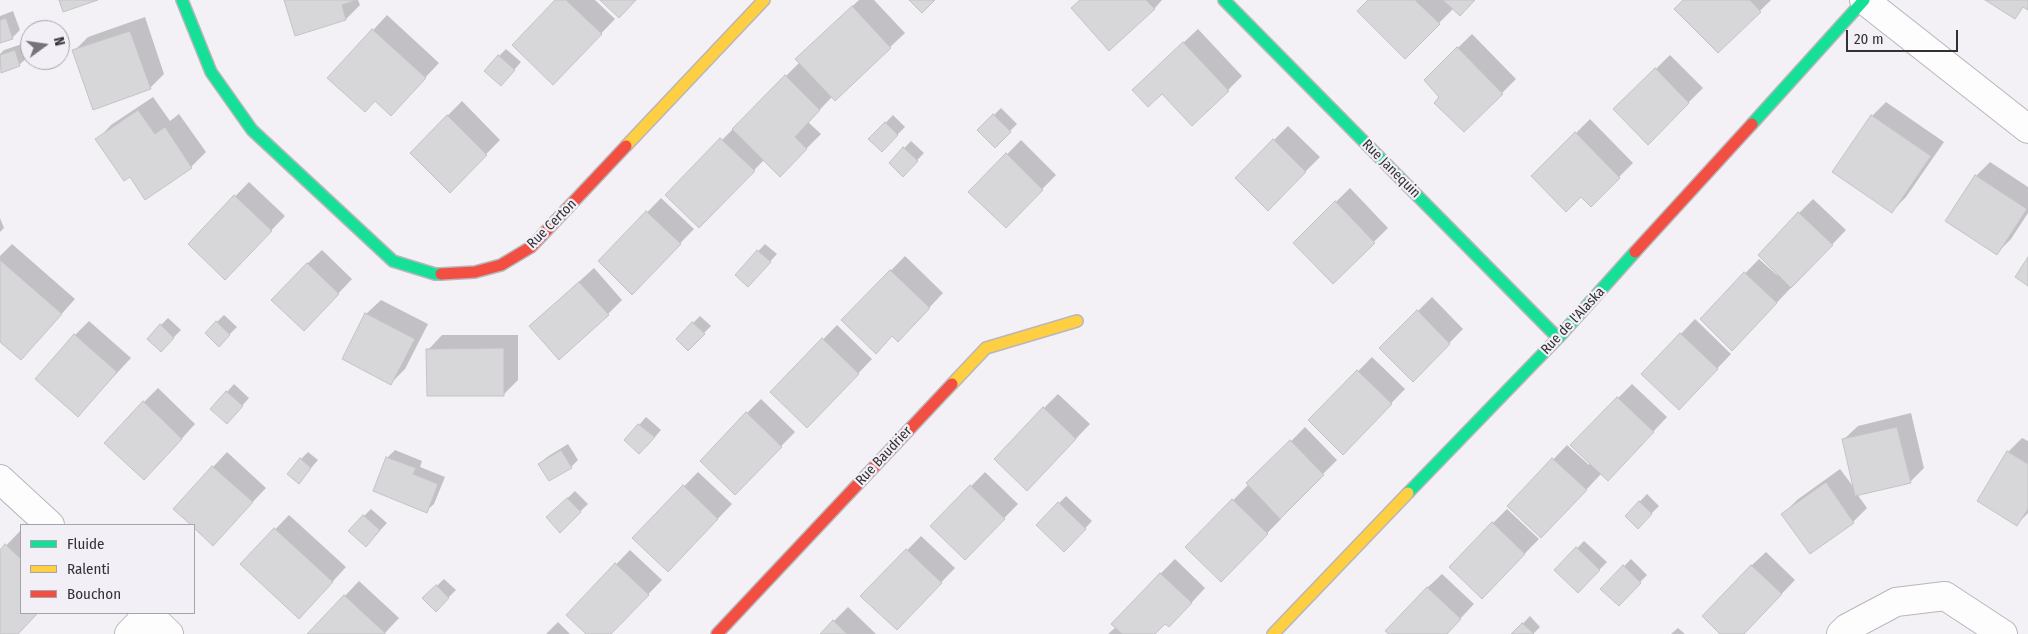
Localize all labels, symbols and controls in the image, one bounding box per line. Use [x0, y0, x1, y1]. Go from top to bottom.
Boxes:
north arrow [20, 20, 70, 70]
scale bar [1848, 20, 1960, 52]
text: 20 m [1854, 30, 1884, 48]
text: N [50, 35, 68, 48]
street label: Rue Janequin [1358, 136, 1424, 202]
street label: Rue Certon [524, 196, 580, 252]
street label: Rue de l'Alaska [1538, 284, 1608, 358]
street label: Rue Baudrier [852, 423, 916, 489]
legend [20, 524, 195, 614]
text: Fluide [67, 535, 104, 553]
text: Ralenti [67, 560, 110, 578]
text: Bouchon [67, 585, 121, 603]

